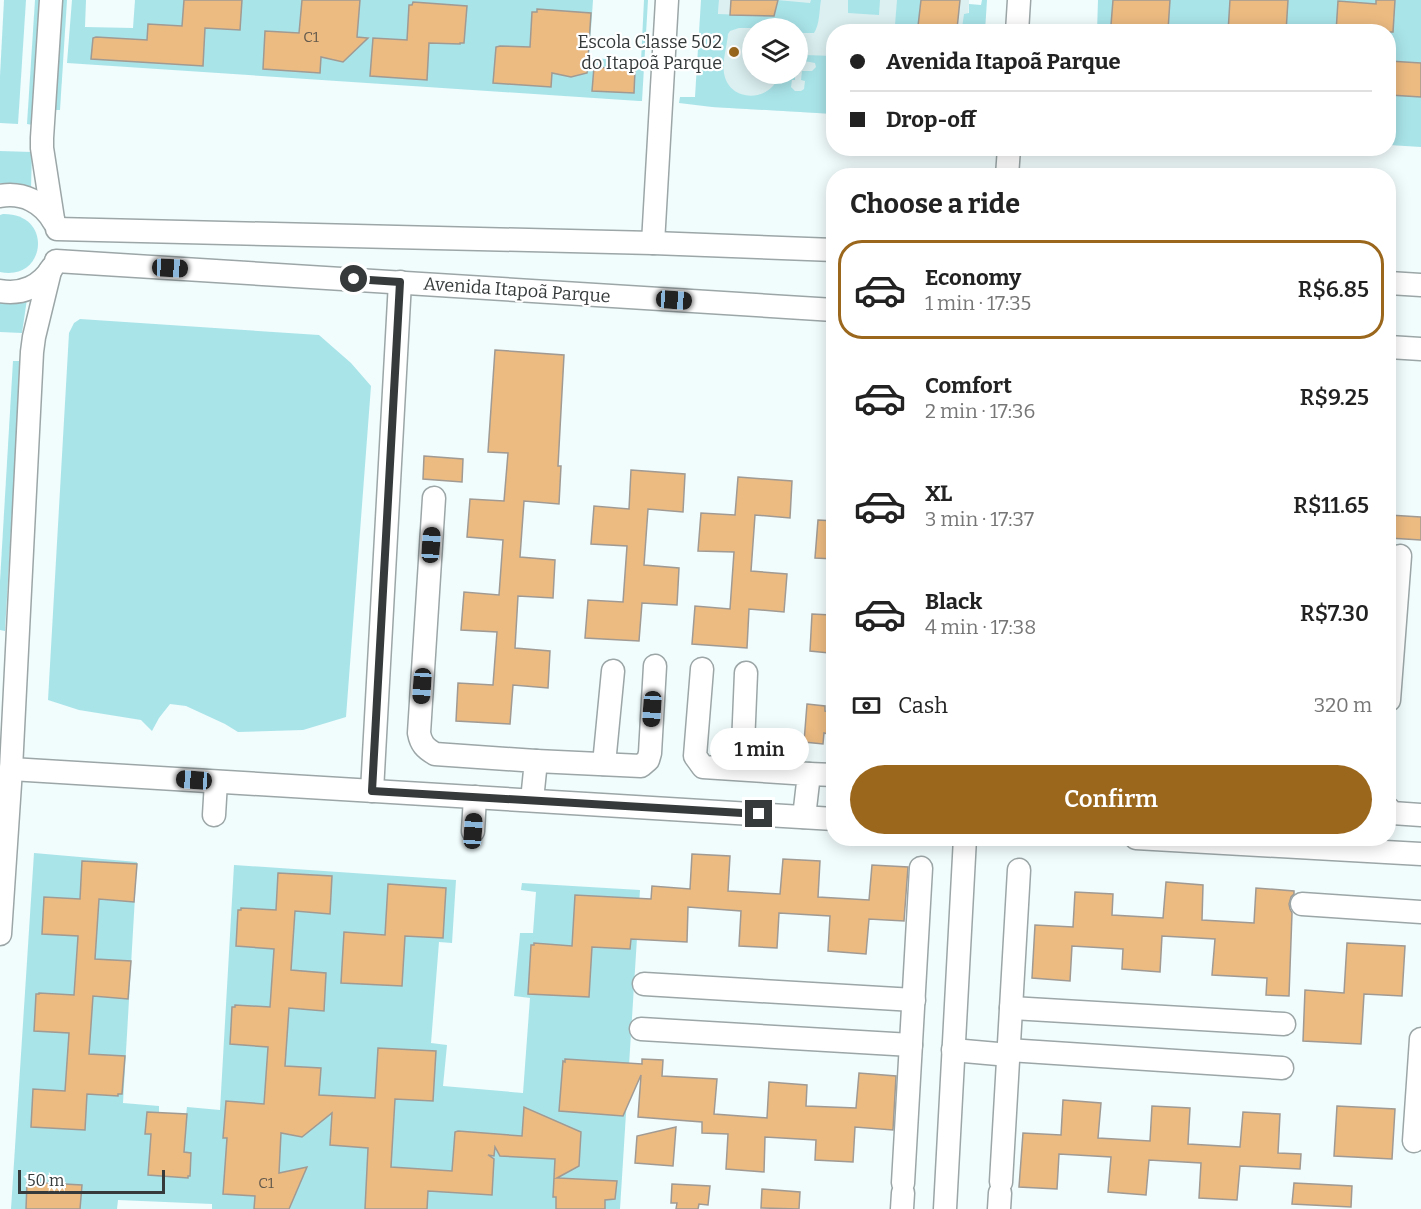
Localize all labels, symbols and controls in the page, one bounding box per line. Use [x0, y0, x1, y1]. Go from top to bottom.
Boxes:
map controls [742, 18, 808, 84]
button: layers [742, 18, 808, 84]
house number: C1 [303, 28, 319, 46]
place label: Escola Classe 502 do Itapoã Parque [577, 31, 722, 74]
marker: Escola Classe 502 do Itapoã Parque [727, 45, 741, 59]
text: Avenida Itapoã Parque [886, 48, 1121, 75]
text: Drop-off [886, 106, 976, 133]
text: Choose a ride [850, 188, 1020, 220]
car [152, 258, 188, 278]
icon: car [853, 263, 907, 317]
text: Economy [925, 264, 1021, 291]
route start [340, 265, 367, 292]
street label: Avenida Itapoã Parque [423, 272, 611, 308]
text: R$6.85 [1298, 276, 1369, 303]
car [655, 290, 693, 310]
text: 1 min · 17:35 [925, 291, 1031, 315]
icon: car [853, 371, 907, 425]
text: Comfort [925, 372, 1012, 399]
text: R$9.25 [1300, 384, 1369, 411]
text: 2 min · 17:36 [925, 399, 1035, 423]
icon: car [853, 479, 907, 533]
text: XL [925, 480, 952, 507]
text: R$11.65 [1293, 492, 1369, 519]
text: 3 min · 17:37 [925, 507, 1034, 531]
car [421, 526, 441, 564]
icon: car [853, 587, 907, 641]
text: Black [925, 588, 982, 615]
text: R$7.30 [1300, 600, 1369, 627]
text: 4 min · 17:38 [925, 615, 1036, 639]
car [412, 667, 432, 705]
icon: cash [850, 689, 883, 722]
car [642, 690, 662, 728]
text: Cash [898, 692, 948, 719]
text: 320 m [1314, 693, 1372, 717]
callout: 1 min [710, 727, 808, 769]
text: 1 min [734, 737, 785, 761]
button: Confirm [850, 765, 1372, 834]
car [175, 770, 213, 790]
route end [745, 800, 772, 827]
car [463, 812, 483, 850]
scale bar [18, 1167, 165, 1194]
text: 50 m [27, 1171, 64, 1190]
house number: C1 [258, 1174, 274, 1192]

